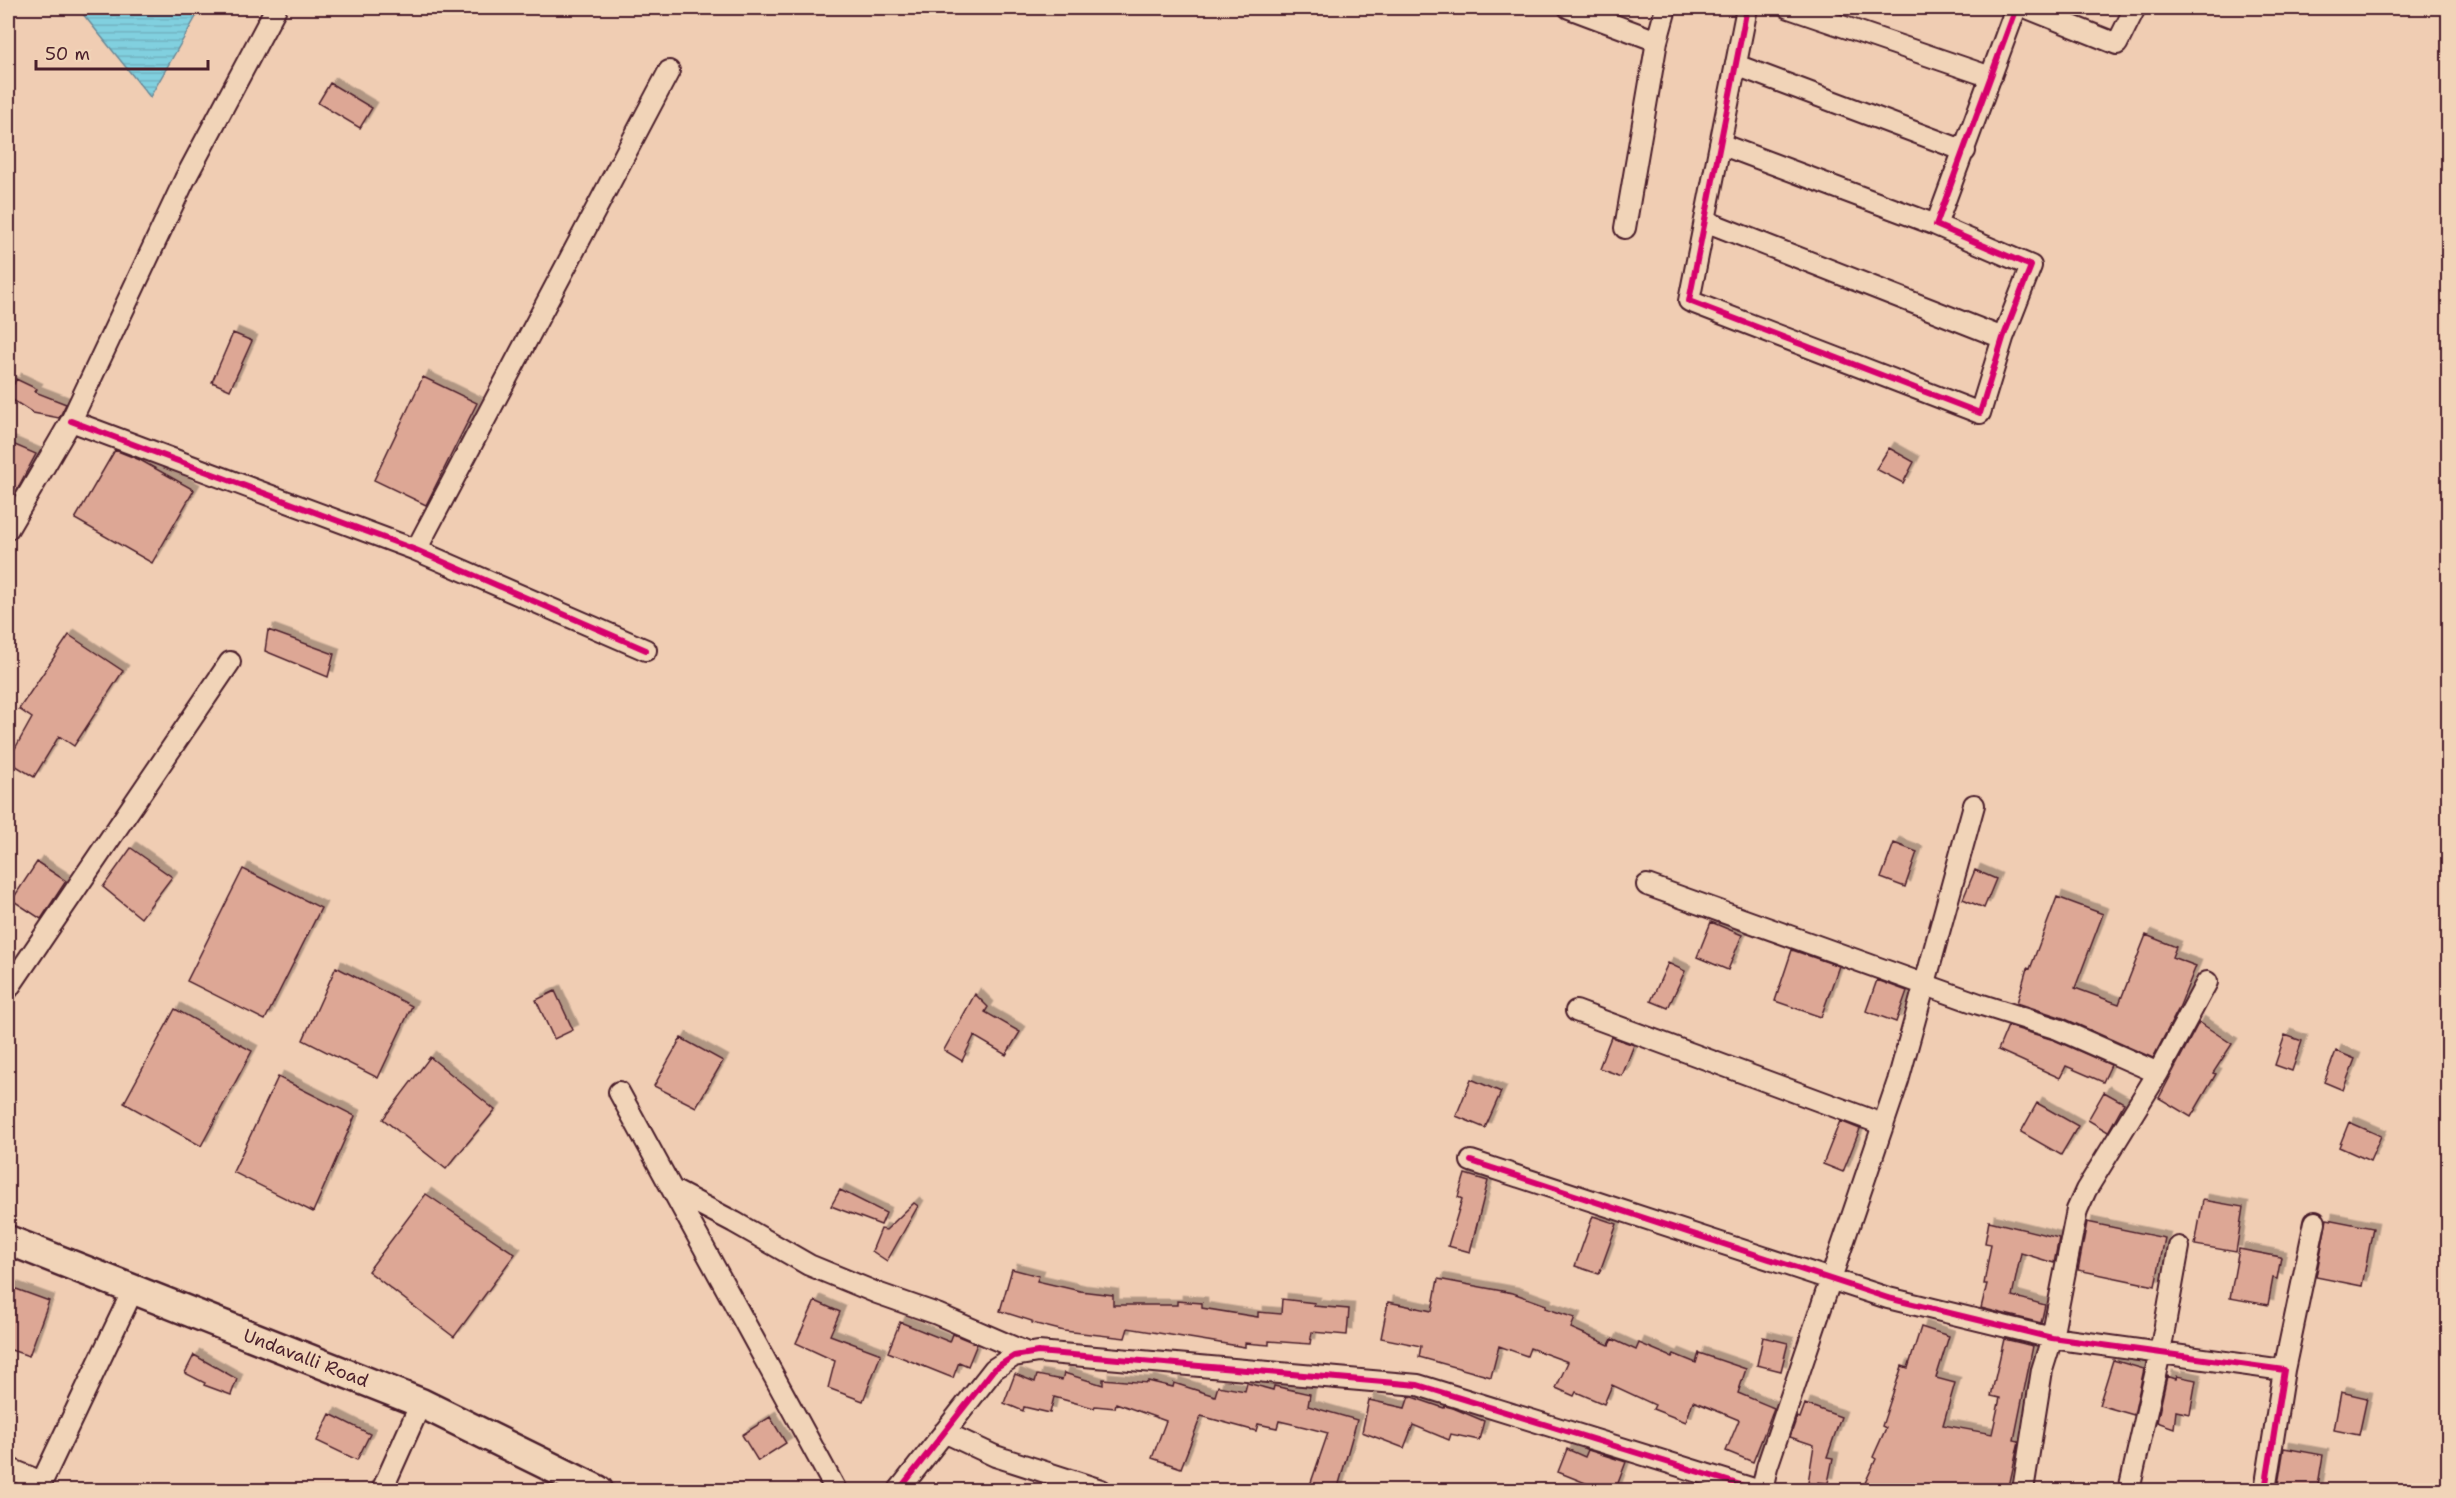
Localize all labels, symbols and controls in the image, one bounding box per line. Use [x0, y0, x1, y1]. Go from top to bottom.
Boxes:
scale bar [36, 33, 208, 71]
text: 50 m [45, 42, 90, 66]
street label: Undavalli Road [240, 1323, 372, 1393]

